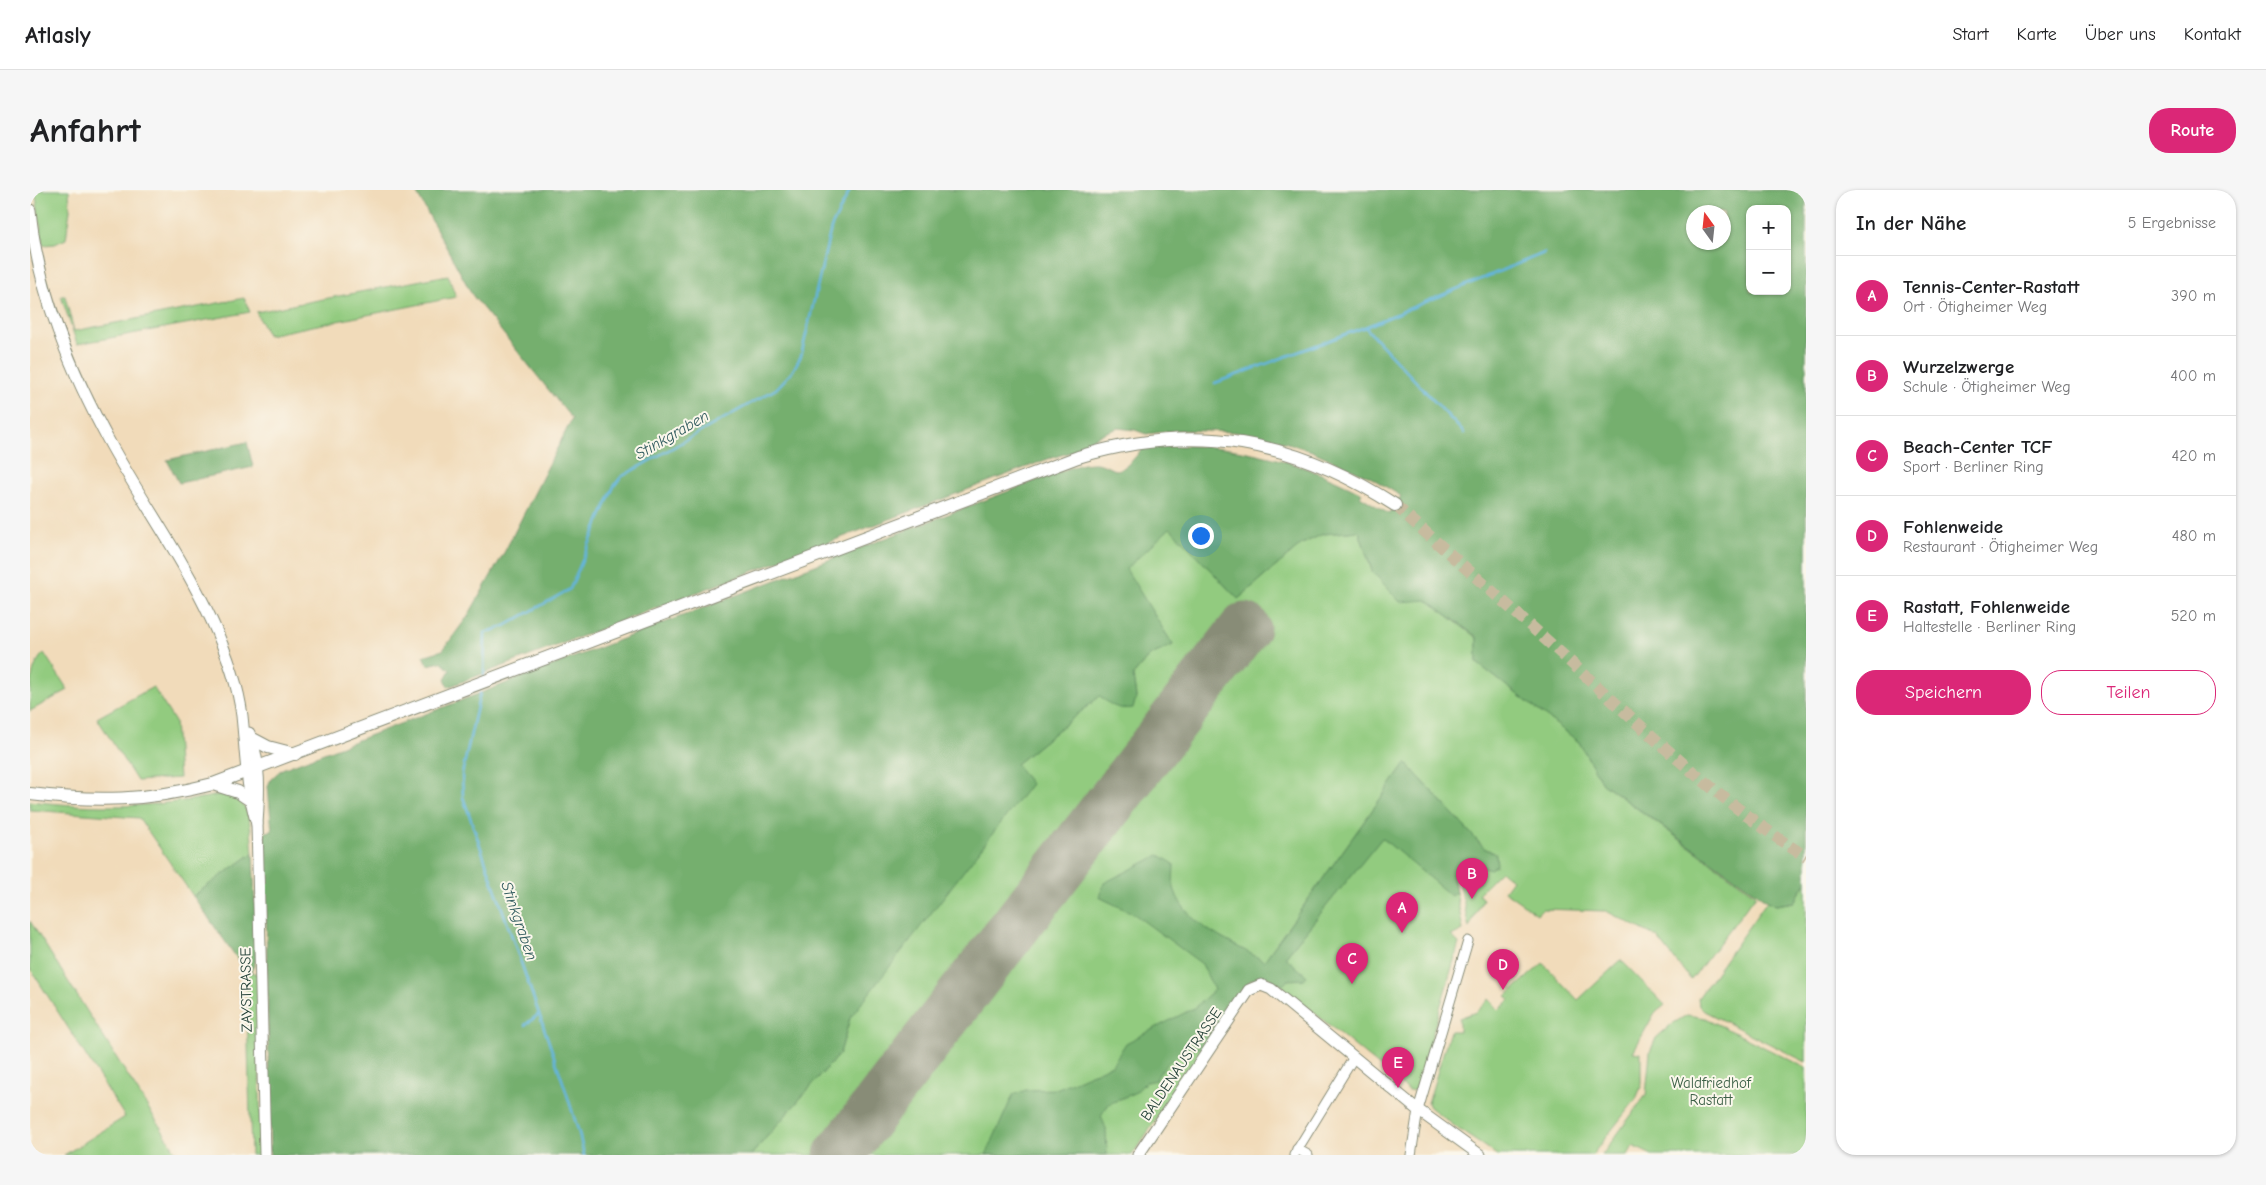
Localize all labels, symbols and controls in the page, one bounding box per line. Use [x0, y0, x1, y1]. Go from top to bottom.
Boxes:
text: Atlasly [25, 21, 91, 49]
text: Start [1952, 24, 1989, 45]
text: Karte [2017, 24, 2057, 45]
text: Über uns [2085, 24, 2156, 45]
text: Kontakt [2184, 24, 2241, 45]
button: Route [2149, 108, 2236, 153]
text: Anfahrt [30, 110, 141, 151]
north arrow [1686, 205, 1731, 250]
map controls [1746, 205, 1791, 295]
button: + [1746, 205, 1791, 250]
text: In der Nähe [1856, 211, 1966, 235]
text: 5 Ergebnisse [2128, 214, 2216, 232]
button: − [1746, 250, 1791, 295]
text: Tennis-Center-Rastatt [1903, 276, 2079, 298]
text: A [1868, 287, 1876, 305]
text: 390 m [2171, 287, 2216, 305]
text: Ort · Ötigheimer Weg [1903, 298, 2047, 316]
text: Wurzelzwerge [1903, 356, 2014, 378]
text: B [1867, 367, 1877, 385]
text: 400 m [2170, 367, 2216, 385]
text: Schule · Ötigheimer Weg [1903, 378, 2071, 396]
water label: Stinkgraben [632, 407, 712, 463]
text: Beach-Center TCF [1903, 436, 2052, 458]
text: C [1867, 447, 1877, 465]
text: 420 m [2172, 447, 2216, 465]
text: Sport · Berliner Ring [1903, 458, 2044, 476]
text: Fohlenweide [1903, 516, 2003, 538]
your location [1188, 523, 1214, 549]
text: D [1867, 527, 1877, 545]
text: 480 m [2172, 527, 2216, 545]
text: Restaurant · Ötigheimer Weg [1903, 538, 2098, 556]
text: Rastatt, Fohlenweide [1903, 596, 2070, 618]
text: E [1867, 607, 1877, 625]
text: 520 m [2171, 607, 2216, 625]
text: Haltestelle · Berliner Ring [1903, 618, 2076, 636]
button: Speichern [1856, 670, 2031, 715]
button: Teilen [2041, 670, 2216, 715]
pin: B [1456, 858, 1488, 899]
water label: Stinkgraben [497, 879, 541, 963]
pin: A [1386, 892, 1418, 933]
pin: C [1336, 943, 1368, 984]
street label: ZAYSTRASSE [236, 947, 256, 1033]
pin: D [1487, 949, 1519, 990]
street label: BALDENAUSTRASSE [1137, 1004, 1225, 1124]
pin: E [1382, 1047, 1414, 1088]
park label: Waldfriedhof Rastatt [1671, 1074, 1752, 1109]

